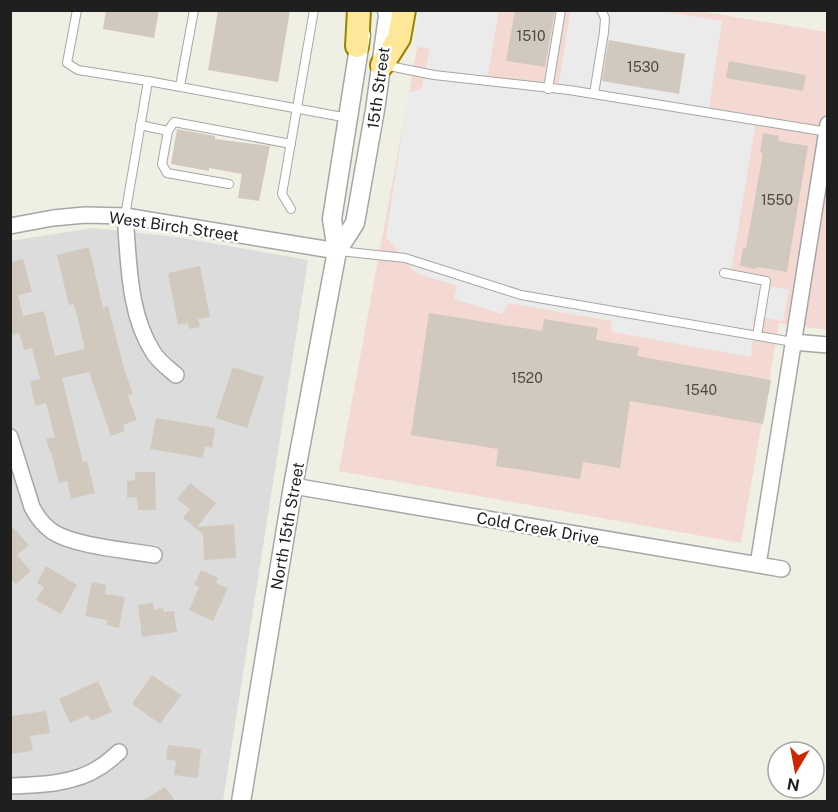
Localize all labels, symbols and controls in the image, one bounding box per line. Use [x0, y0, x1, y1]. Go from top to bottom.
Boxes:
house number: 1510 [517, 28, 545, 44]
street label: 15th Street [363, 46, 394, 130]
house number: 1530 [627, 59, 659, 75]
house number: 1550 [761, 192, 793, 208]
street label: West Birch Street [108, 208, 240, 245]
house number: 1520 [511, 370, 543, 386]
house number: 1540 [685, 382, 717, 398]
street label: North 15th Street [267, 461, 308, 591]
street label: Cold Creek Drive [475, 508, 601, 549]
north arrow [766, 740, 826, 800]
text: N [786, 774, 801, 795]

